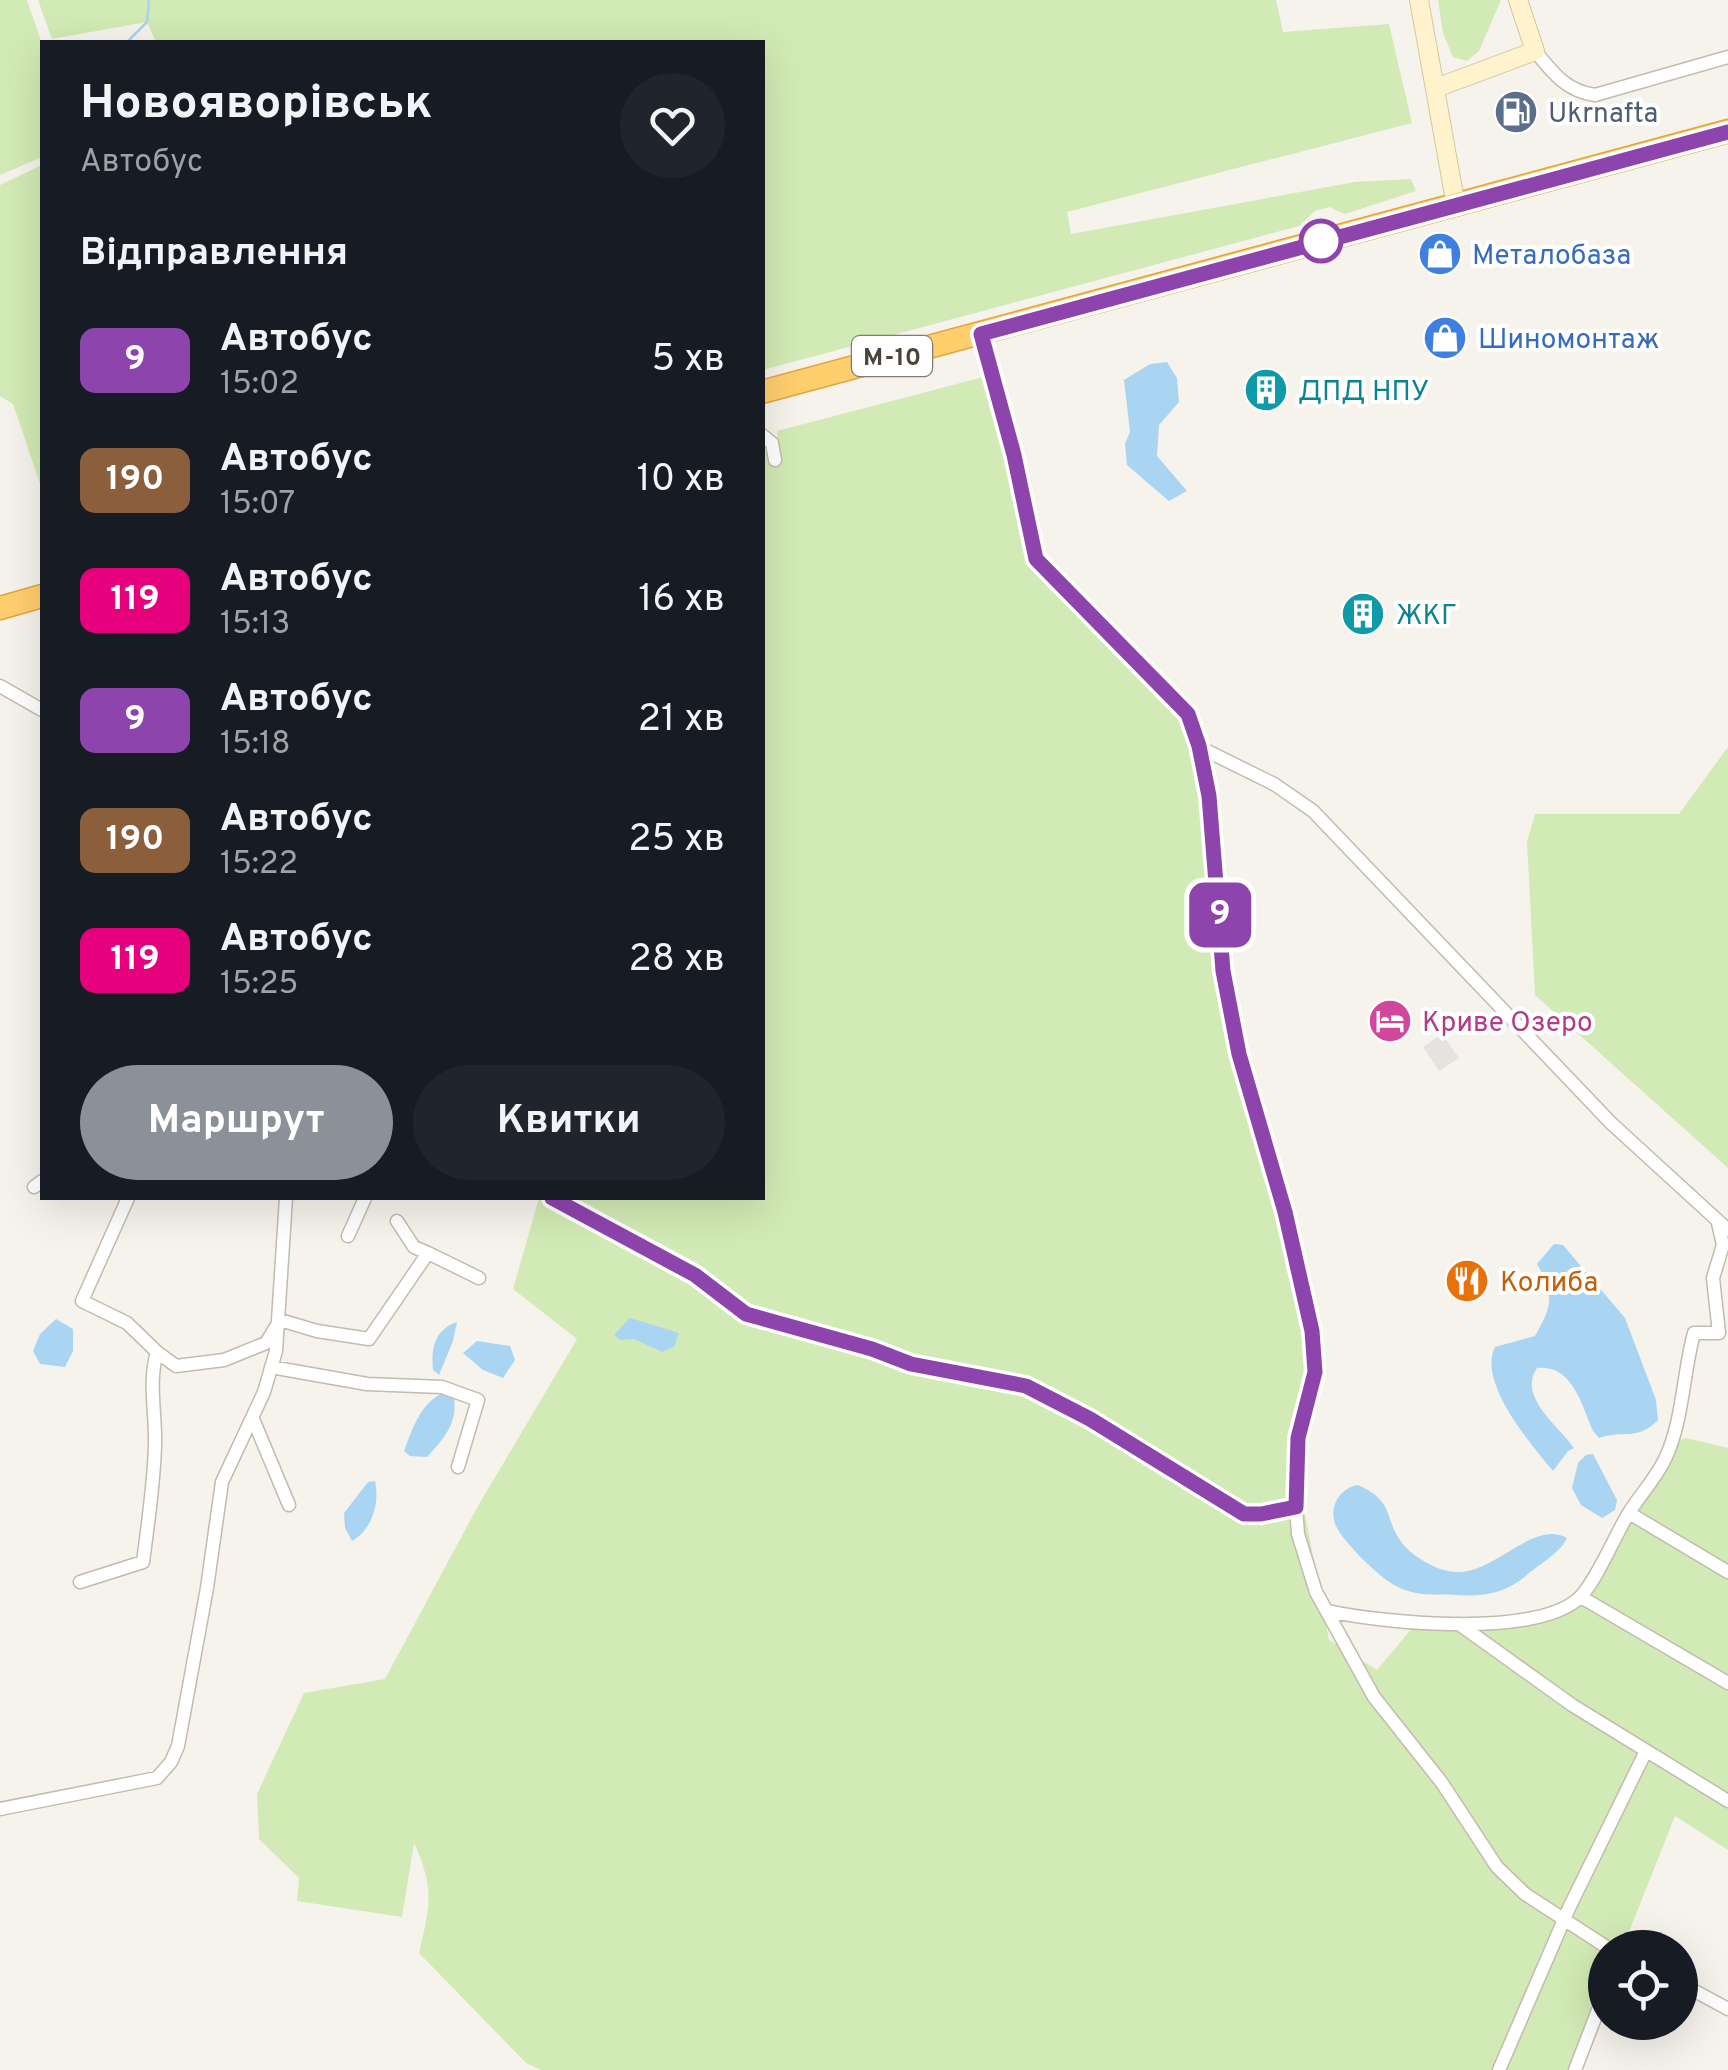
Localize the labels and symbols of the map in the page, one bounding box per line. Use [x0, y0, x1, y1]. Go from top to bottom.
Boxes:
fuel station icon: Ukrnafta [1493, 89, 1539, 135]
place label: Ukrnafta [1548, 97, 1658, 133]
unlabelled marker [1300, 220, 1342, 262]
shop icon: Металобаза [1417, 231, 1463, 277]
place label: Металобаза [1472, 239, 1631, 275]
shop icon: Шиномонтаж [1422, 315, 1468, 361]
place label: Шиномонтаж [1478, 323, 1660, 359]
road number: М-10 [852, 336, 932, 376]
building icon: ДПД НПУ [1243, 367, 1289, 413]
place label: ДПД НПУ [1298, 375, 1429, 411]
building icon: ЖКГ [1340, 591, 1386, 637]
place label: ЖКГ [1396, 599, 1457, 635]
line badge: 9 [1188, 882, 1252, 948]
hotel icon: Криве Озеро [1367, 998, 1413, 1044]
place label: Криве Озеро [1422, 1006, 1593, 1042]
restaurant icon: Колиба [1444, 1258, 1490, 1304]
place label: Колиба [1500, 1266, 1598, 1302]

